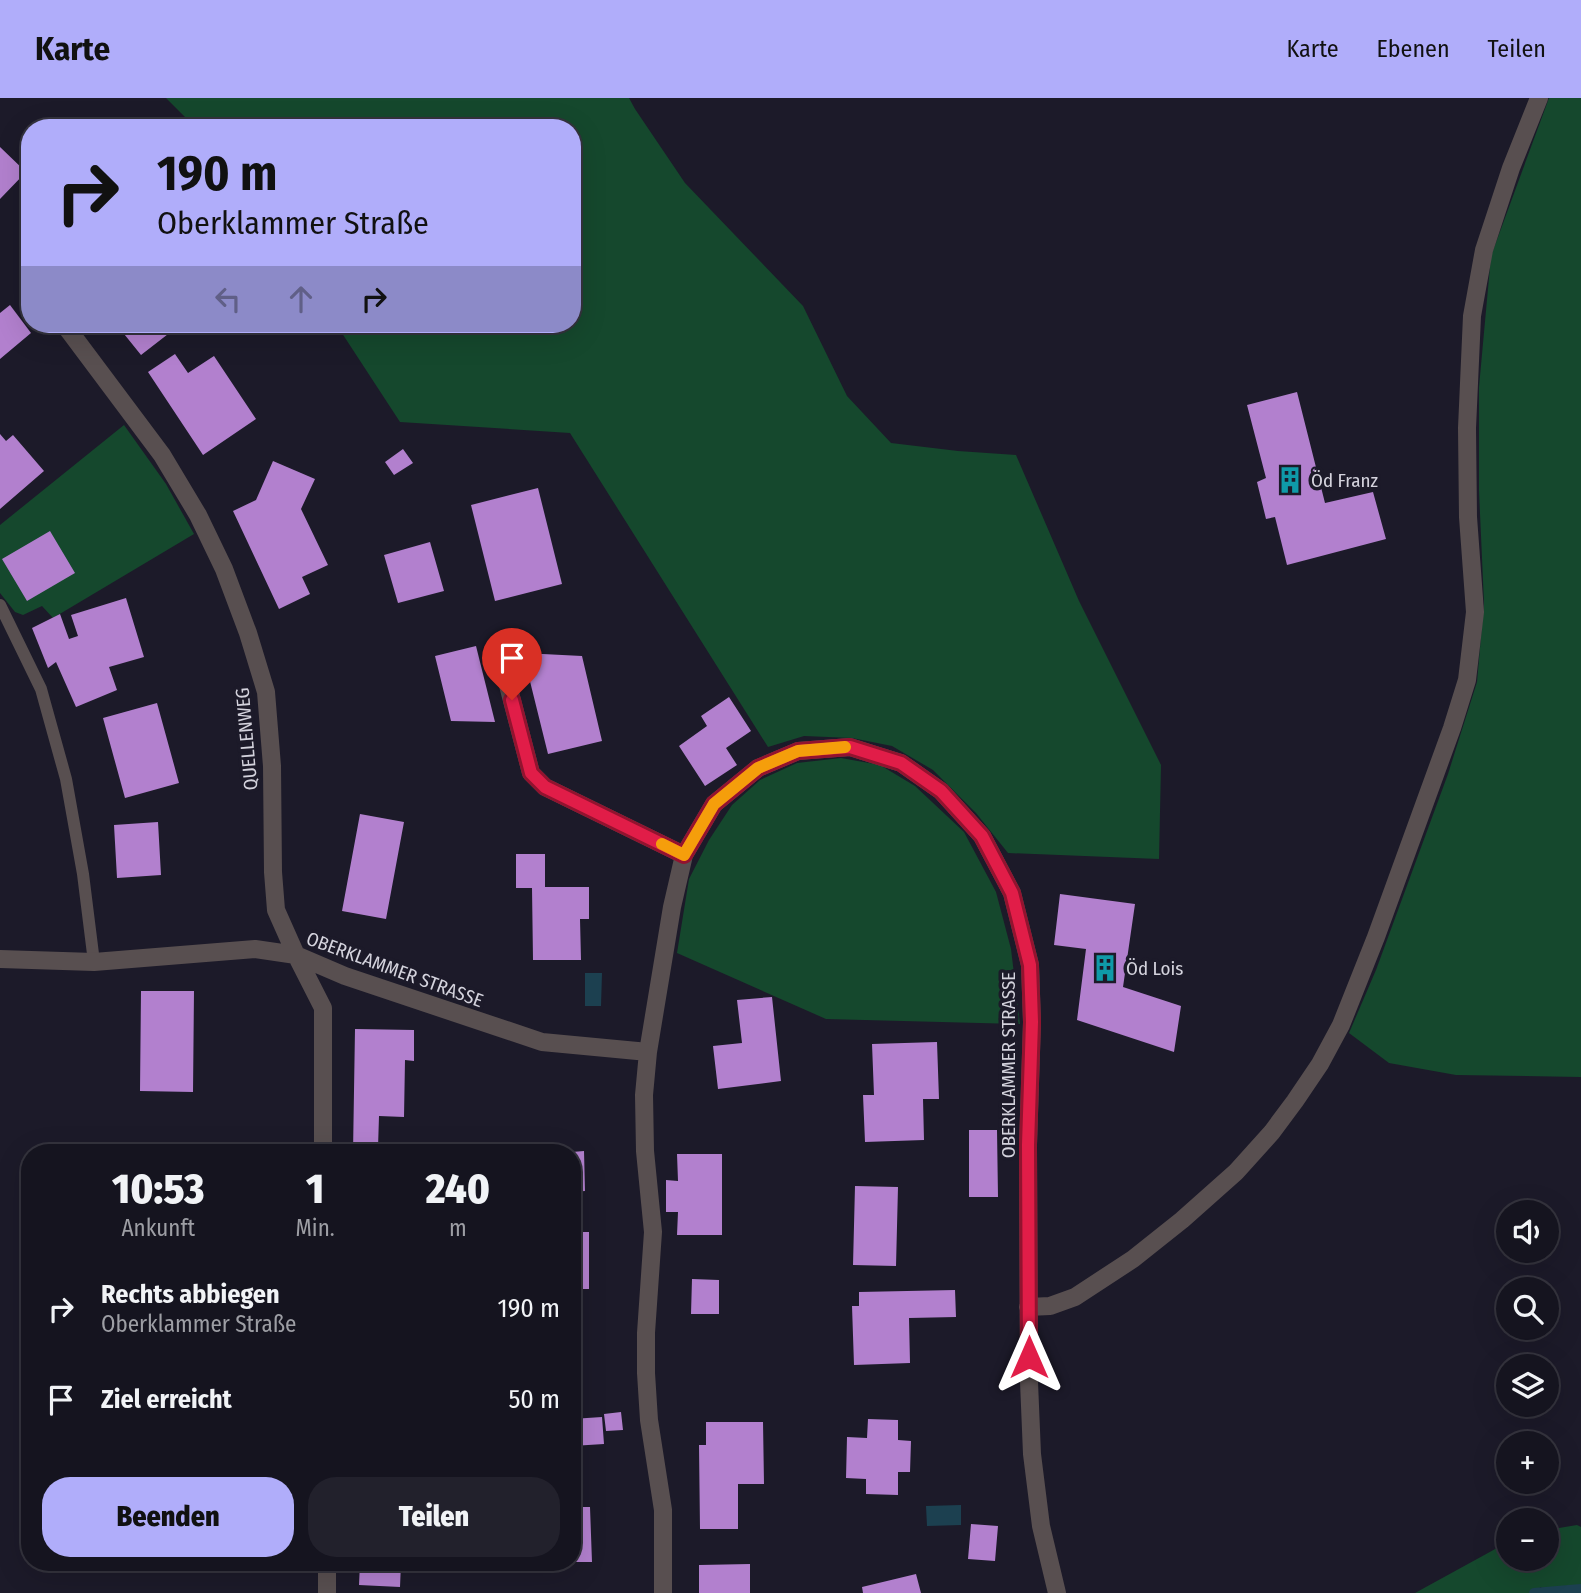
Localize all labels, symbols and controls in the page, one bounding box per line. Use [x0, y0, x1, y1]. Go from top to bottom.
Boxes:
text: Karte [35, 29, 110, 69]
text: Karte [1287, 35, 1339, 63]
text: Ebenen [1377, 35, 1450, 63]
text: Teilen [1488, 35, 1546, 63]
text: 190 m [157, 144, 277, 203]
icon: right [42, 147, 133, 238]
text: Oberklammer Straße [157, 204, 429, 242]
icon: left [209, 280, 247, 318]
icon: ahead [282, 280, 320, 318]
icon: right [355, 280, 393, 318]
building icon: Öd Franz [1275, 465, 1305, 495]
place label: Öd Franz [1311, 469, 1379, 492]
pin [482, 628, 542, 700]
icon: arrive [493, 639, 531, 677]
street label: QUELLENWEG [231, 687, 262, 791]
street label: OBERKLAMMER STRASSE [303, 927, 486, 1012]
building icon: Öd Lois [1090, 953, 1120, 983]
place label: Öd Lois [1126, 957, 1183, 980]
street label: OBERKLAMMER STRASSE [997, 972, 1020, 1158]
text: 10:53 [112, 1164, 204, 1214]
text: 1 [306, 1164, 324, 1214]
text: 240 [426, 1164, 490, 1214]
map controls [1496, 1200, 1559, 1571]
button: sound [1496, 1200, 1559, 1263]
text: Ankunft [121, 1214, 195, 1242]
text: Min. [295, 1214, 335, 1242]
text: m [449, 1214, 467, 1242]
button: search [1496, 1277, 1559, 1340]
text: Rechts abbiegen [101, 1279, 280, 1310]
icon: right [42, 1290, 80, 1328]
text: 190 m [498, 1293, 560, 1324]
text: Oberklammer Straße [101, 1310, 296, 1338]
position arrow [992, 1320, 1066, 1394]
button: layers [1496, 1354, 1559, 1417]
icon: arrive [42, 1381, 80, 1419]
text: Ziel erreicht [101, 1384, 232, 1415]
text: 50 m [508, 1384, 560, 1415]
button: + [1496, 1431, 1559, 1494]
button: Beenden [42, 1477, 294, 1557]
button: Teilen [308, 1477, 560, 1557]
button: − [1496, 1508, 1559, 1571]

